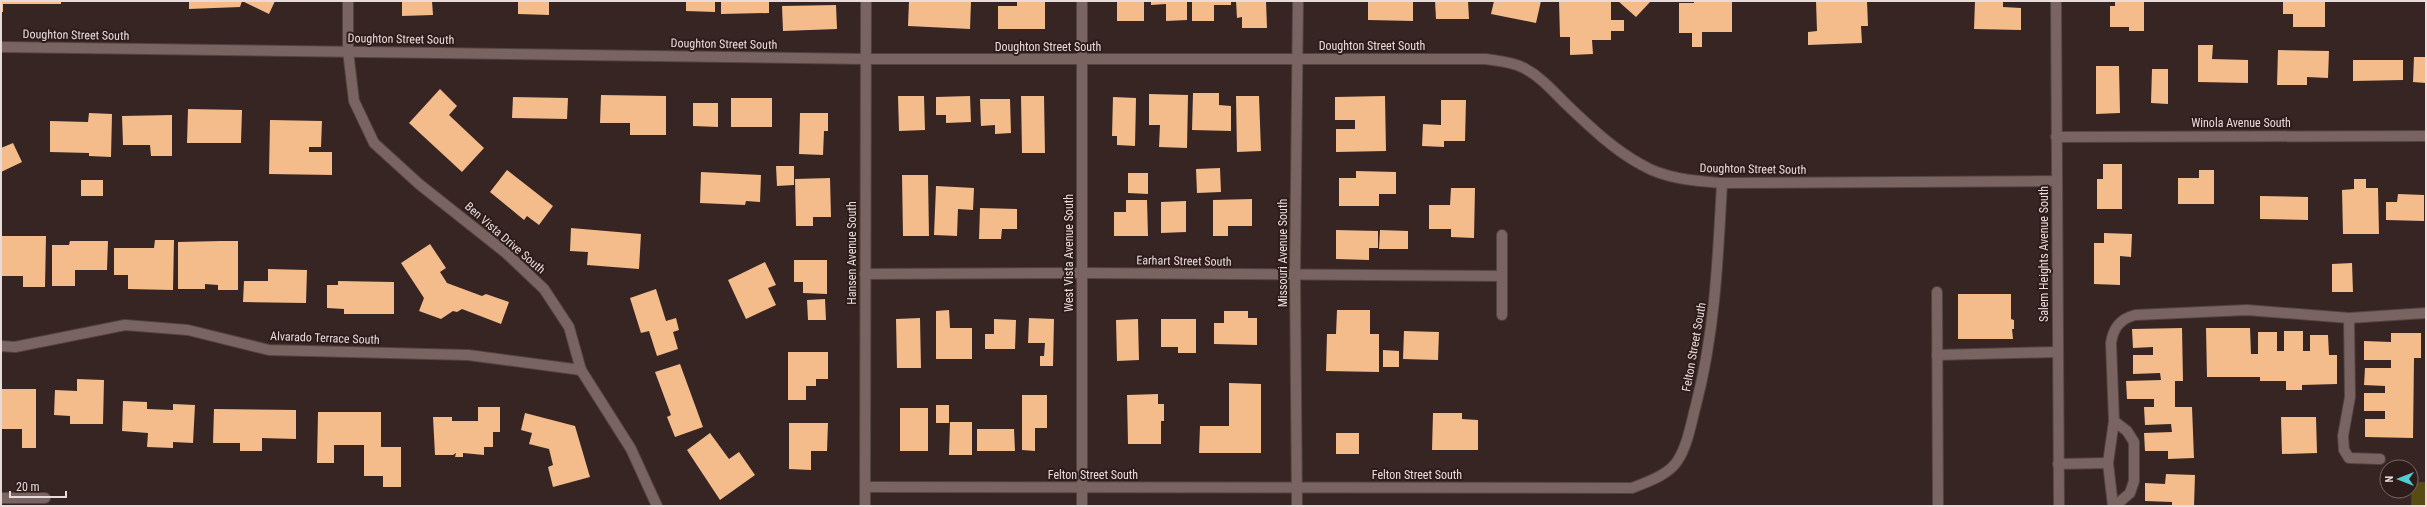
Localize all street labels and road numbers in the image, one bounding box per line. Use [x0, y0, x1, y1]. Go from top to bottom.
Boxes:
street label: Doughton Street South [23, 27, 130, 43]
street label: Doughton Street South [348, 31, 455, 47]
street label: Doughton Street South [671, 36, 778, 52]
street label: Doughton Street South [1319, 39, 1426, 53]
street label: Doughton Street South [995, 40, 1102, 54]
street label: Winola Avenue South [2191, 116, 2291, 130]
street label: Doughton Street South [1700, 161, 1807, 177]
street label: Salem Heights Avenue South [2037, 186, 2051, 322]
street label: West Vista Avenue South [1062, 194, 1076, 312]
street label: Ben Vista Drive South [462, 199, 548, 277]
street label: Missouri Avenue South [1276, 199, 1290, 307]
street label: Hansen Avenue South [845, 201, 859, 305]
street label: Earhart Street South [1136, 253, 1232, 269]
street label: Felton Street South [1679, 301, 1709, 393]
street label: Alvarado Terrace South [270, 329, 380, 347]
street label: Felton Street South [1048, 468, 1138, 482]
street label: Felton Street South [1372, 468, 1462, 482]

